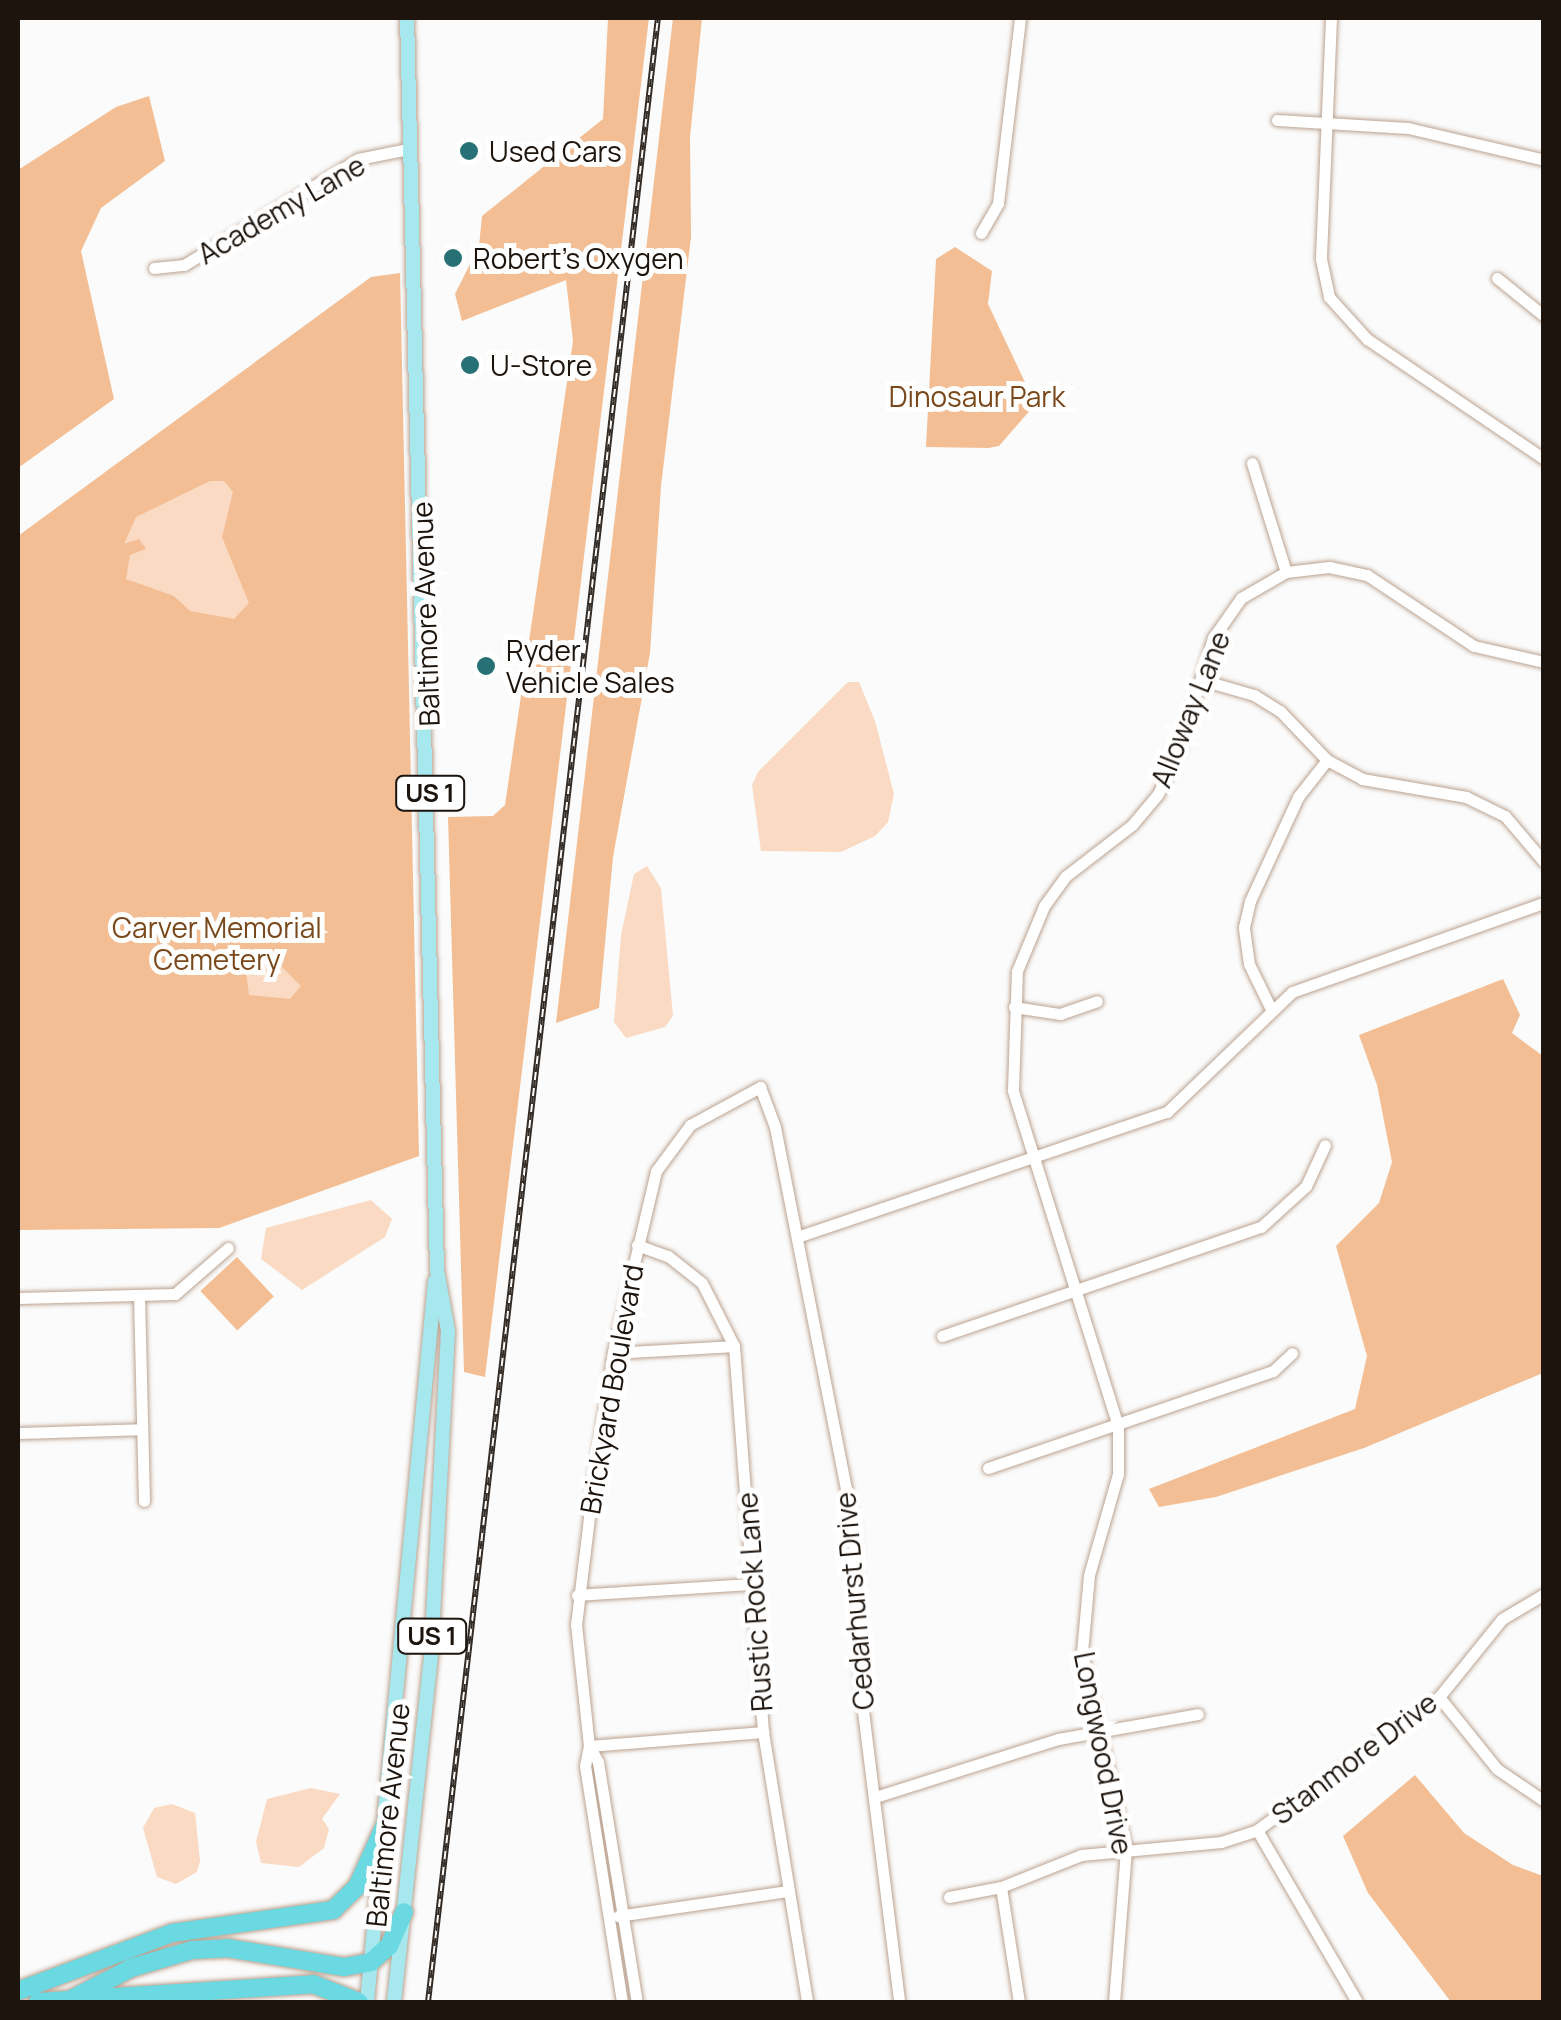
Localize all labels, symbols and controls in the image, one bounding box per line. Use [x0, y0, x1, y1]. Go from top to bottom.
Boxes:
place label: Used Cars [489, 134, 622, 168]
marker: Used Cars [458, 140, 480, 162]
street label: Academy Lane [191, 148, 371, 270]
place label: Robert's Oxygen [473, 241, 684, 275]
marker: Robert's Oxygen [442, 247, 464, 269]
place label: U-Store [490, 348, 592, 382]
marker: U-Store [459, 354, 481, 376]
park label: Dinosaur Park [889, 379, 1065, 413]
street label: Baltimore Avenue [404, 501, 446, 727]
street label: Alloway Lane [1143, 626, 1237, 792]
place label: Ryder Vehicle Sales [506, 633, 675, 699]
marker: Ryder Vehicle Sales [475, 655, 497, 677]
road number: US 1 [395, 773, 465, 813]
park label: Carver Memorial Cemetery [112, 910, 322, 976]
street label: Brickyard Boulevard [572, 1262, 650, 1516]
street label: Rustic Rock Lane [730, 1491, 778, 1713]
street label: Cedarhurst Drive [828, 1491, 880, 1711]
road number: US 1 [397, 1616, 467, 1656]
street label: Longwood Drive [1068, 1649, 1140, 1857]
street label: Stanmore Drive [1265, 1685, 1443, 1831]
street label: Baltimore Avenue [359, 1701, 415, 1929]

